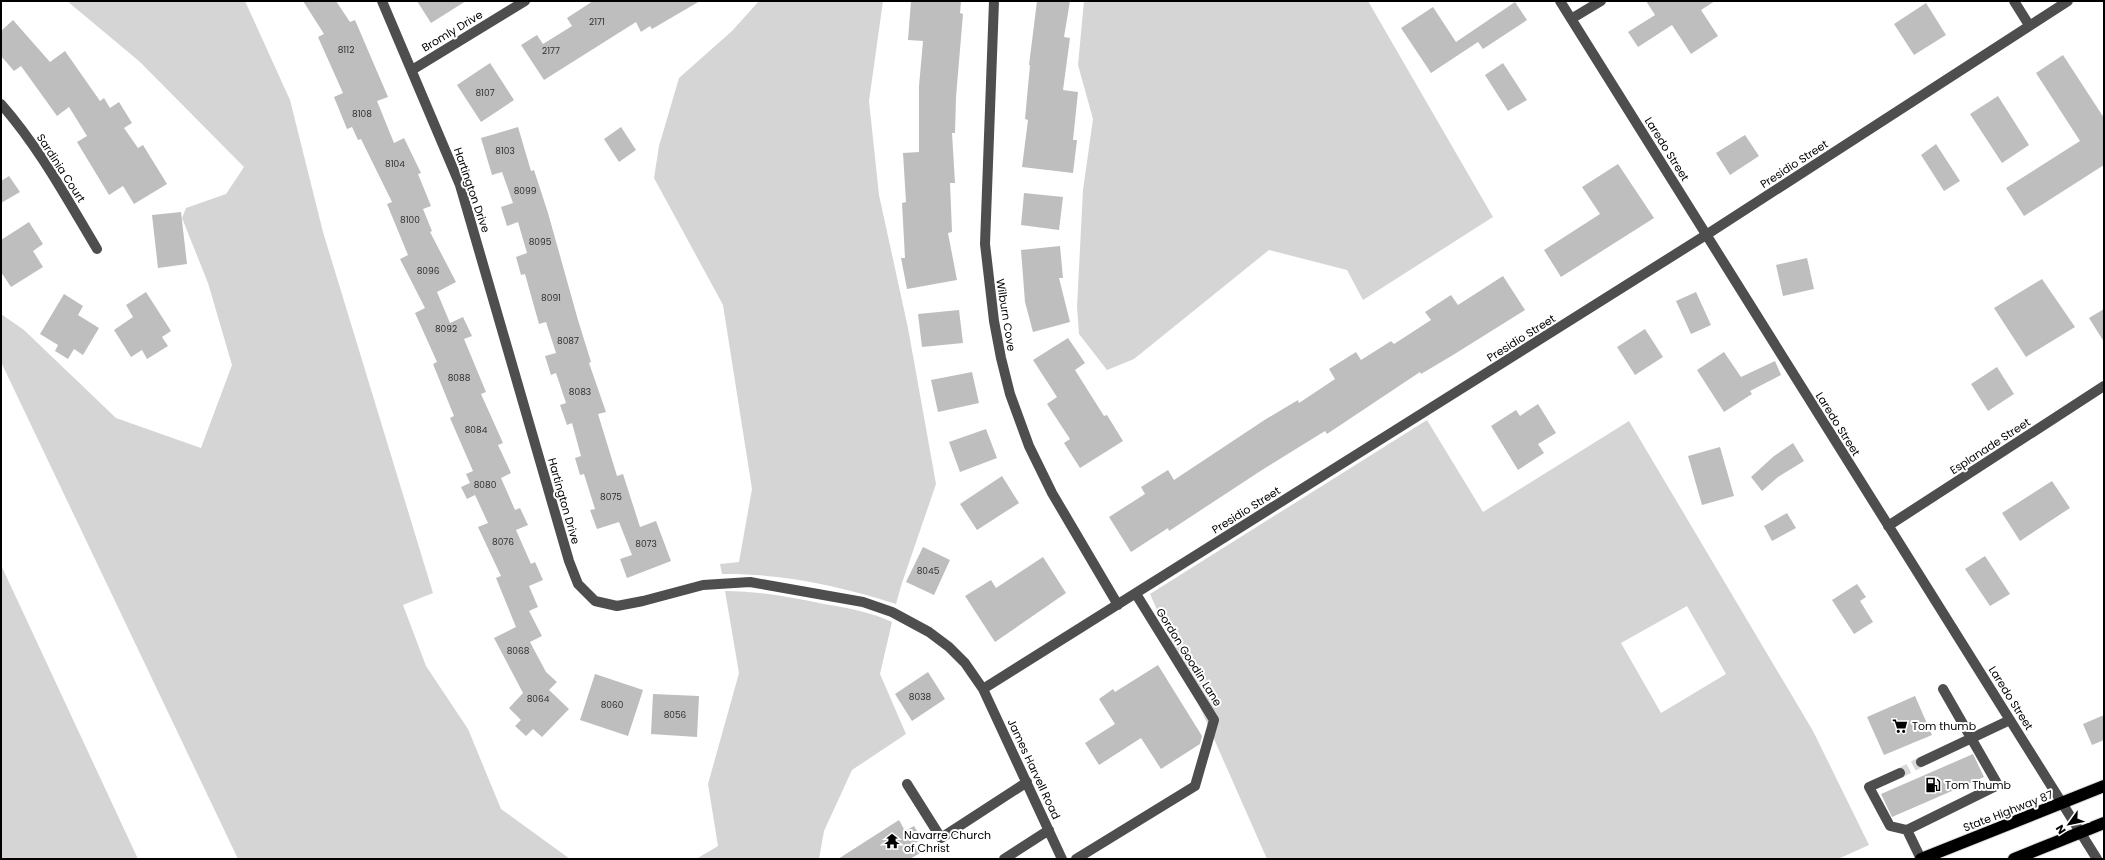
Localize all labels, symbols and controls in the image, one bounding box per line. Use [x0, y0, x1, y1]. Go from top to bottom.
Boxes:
street label: Bromly Drive [418, 6, 486, 56]
house number: 2171 [589, 16, 605, 28]
house number: 8112 [338, 44, 354, 56]
house number: 2177 [542, 45, 560, 57]
house number: 8107 [475, 87, 495, 99]
house number: 8108 [352, 108, 372, 120]
street label: Laredo Street [1641, 114, 1693, 184]
street label: Sardinia Court [33, 131, 89, 205]
street label: Presidio Street [1757, 136, 1831, 192]
street label: Hartington Drive [450, 145, 494, 235]
house number: 8103 [495, 145, 515, 157]
house number: 8104 [385, 158, 405, 170]
house number: 8099 [514, 185, 537, 197]
house number: 8100 [400, 214, 420, 226]
house number: 8095 [529, 236, 552, 248]
house number: 8096 [417, 265, 440, 277]
street label: Wilburn Cove [992, 278, 1020, 353]
house number: 8091 [541, 292, 561, 304]
street label: Presidio Street [1484, 311, 1558, 365]
house number: 8092 [435, 323, 457, 335]
house number: 8087 [557, 335, 579, 347]
house number: 8088 [448, 372, 471, 384]
house number: 8083 [569, 386, 591, 398]
street label: Laredo Street [1812, 389, 1864, 459]
street label: Esplanade Street [1947, 414, 2033, 478]
house number: 8084 [465, 424, 488, 436]
street label: Hartington Drive [544, 456, 584, 546]
house number: 8080 [474, 479, 497, 491]
street label: Presidio Street [1209, 483, 1283, 537]
house number: 8075 [600, 491, 622, 503]
house number: 8076 [492, 536, 514, 548]
house number: 8073 [635, 538, 657, 550]
house number: 8045 [917, 565, 940, 577]
street label: Gordon Goodin Lane [1152, 605, 1226, 709]
house number: 8068 [507, 645, 530, 657]
street label: Laredo Street [1985, 663, 2037, 733]
house number: 8038 [909, 691, 931, 703]
house number: 8064 [527, 693, 550, 705]
house number: 8060 [601, 699, 624, 711]
house number: 8056 [664, 709, 687, 721]
street label: James Harvell Road [1004, 716, 1064, 822]
supermarket icon: Tom thumb [1891, 717, 1909, 735]
place label: Tom thumb [1912, 718, 1976, 734]
fuel station icon: Tom Thumb [1924, 776, 1942, 794]
place label: Tom Thumb [1945, 777, 2011, 793]
street label: State Highway 87 [1961, 787, 2055, 835]
north arrow [2049, 804, 2089, 844]
text: N [2052, 822, 2070, 837]
place label: Navarre Church of Christ [904, 827, 991, 856]
temple icon: Navarre Church of Christ [883, 832, 901, 850]

